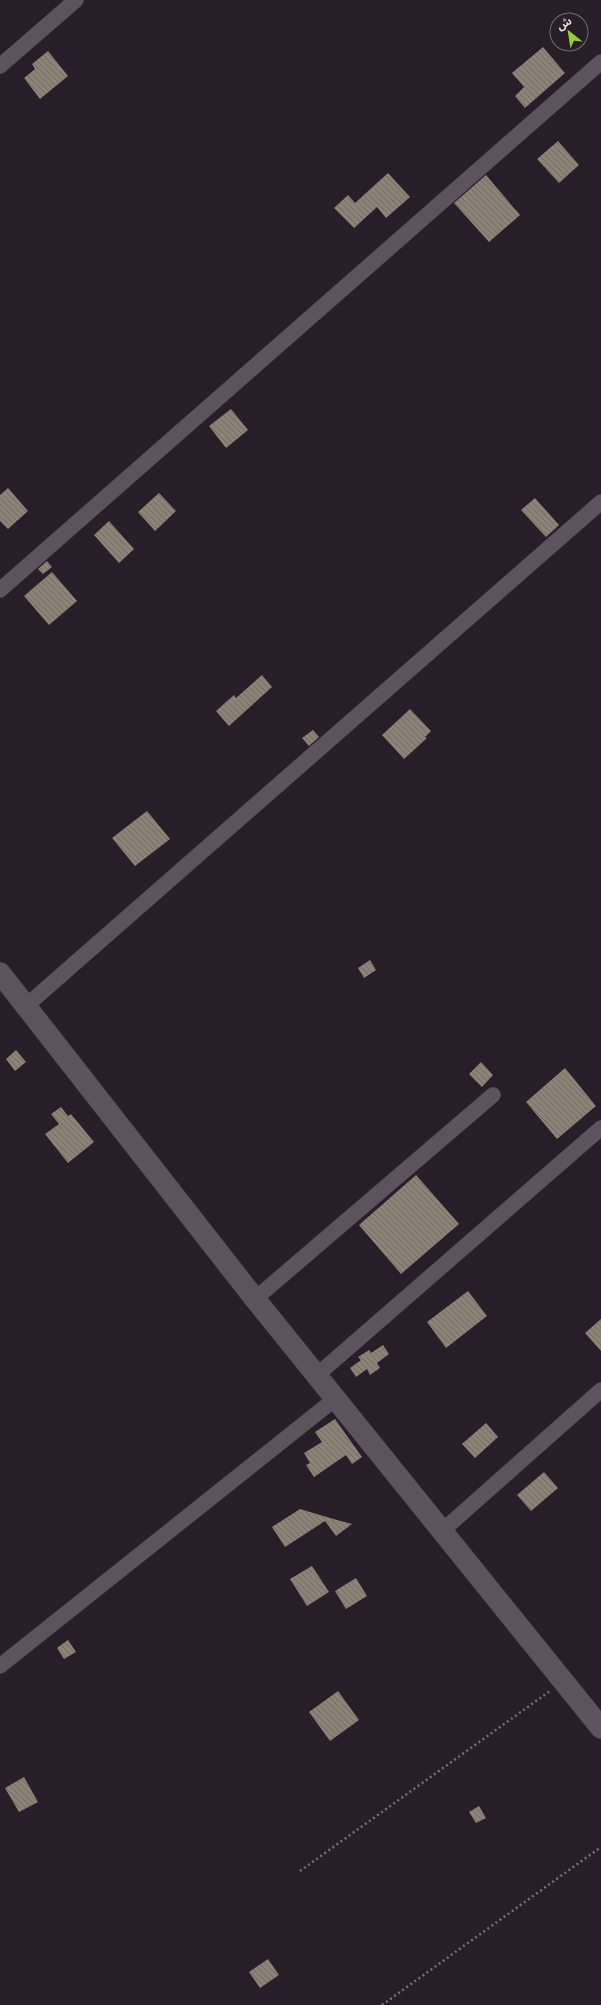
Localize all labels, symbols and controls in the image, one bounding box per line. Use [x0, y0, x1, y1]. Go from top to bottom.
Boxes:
north arrow [549, 12, 589, 52]
text: ش [554, 14, 574, 33]

